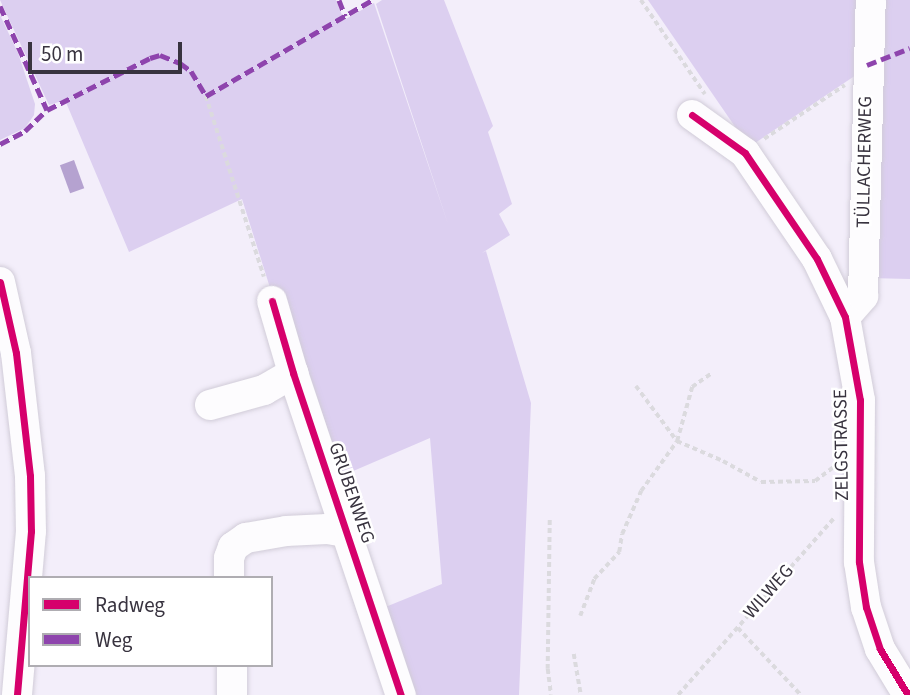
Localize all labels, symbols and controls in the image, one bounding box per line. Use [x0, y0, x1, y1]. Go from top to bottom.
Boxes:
scale bar [32, 28, 186, 72]
text: 50 m [41, 39, 83, 69]
street label: TÜLLACHERWEG [852, 96, 878, 228]
street label: ZELGSTRASSE [830, 389, 854, 501]
street label: GRUBENWEG [323, 440, 379, 546]
street label: WILWEG [739, 560, 799, 624]
legend [28, 576, 273, 667]
text: Radweg [95, 590, 165, 620]
text: Weg [95, 625, 132, 655]

